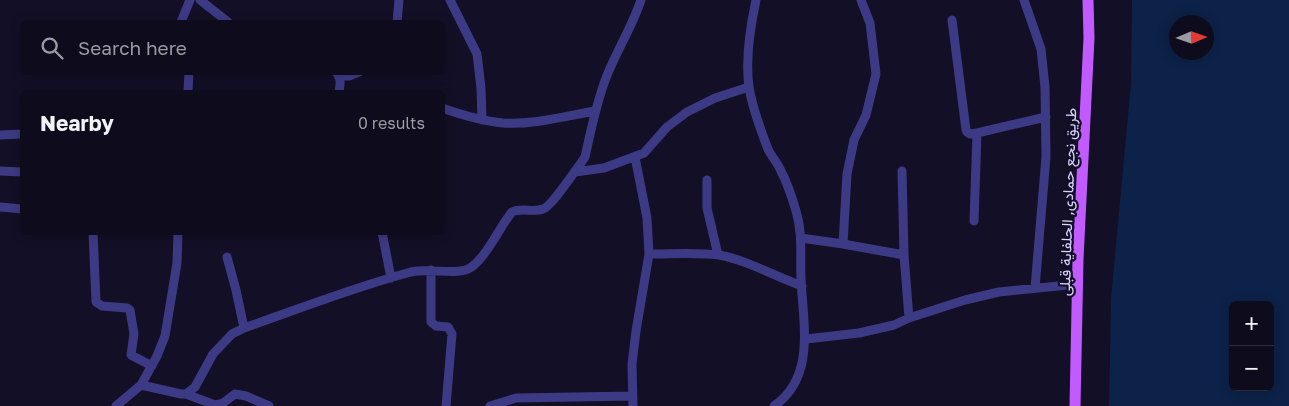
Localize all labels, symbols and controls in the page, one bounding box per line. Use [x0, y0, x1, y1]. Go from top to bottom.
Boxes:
north arrow [1169, 15, 1214, 60]
search box [20, 20, 445, 75]
icon: search [38, 34, 66, 62]
text: Search here [78, 36, 187, 59]
street label: طريق نجع حمادى, الحلفاية قبلى [1055, 107, 1082, 297]
text: Nearby [40, 110, 114, 136]
text: 0 results [358, 113, 425, 133]
map controls [1229, 301, 1274, 391]
button: + [1229, 301, 1274, 346]
button: − [1229, 346, 1274, 391]

